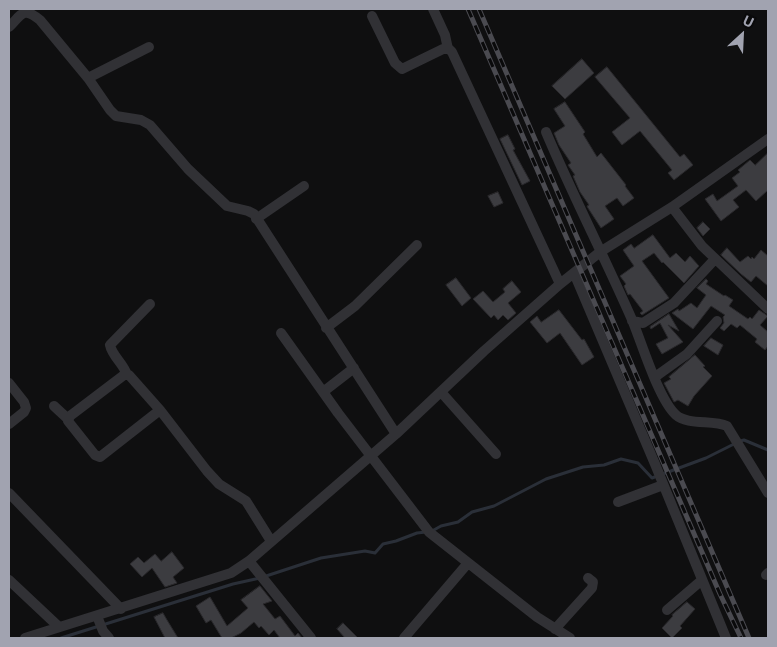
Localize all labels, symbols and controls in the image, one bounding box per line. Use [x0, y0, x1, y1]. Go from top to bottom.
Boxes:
north arrow [717, 10, 767, 60]
text: U [740, 10, 757, 32]

